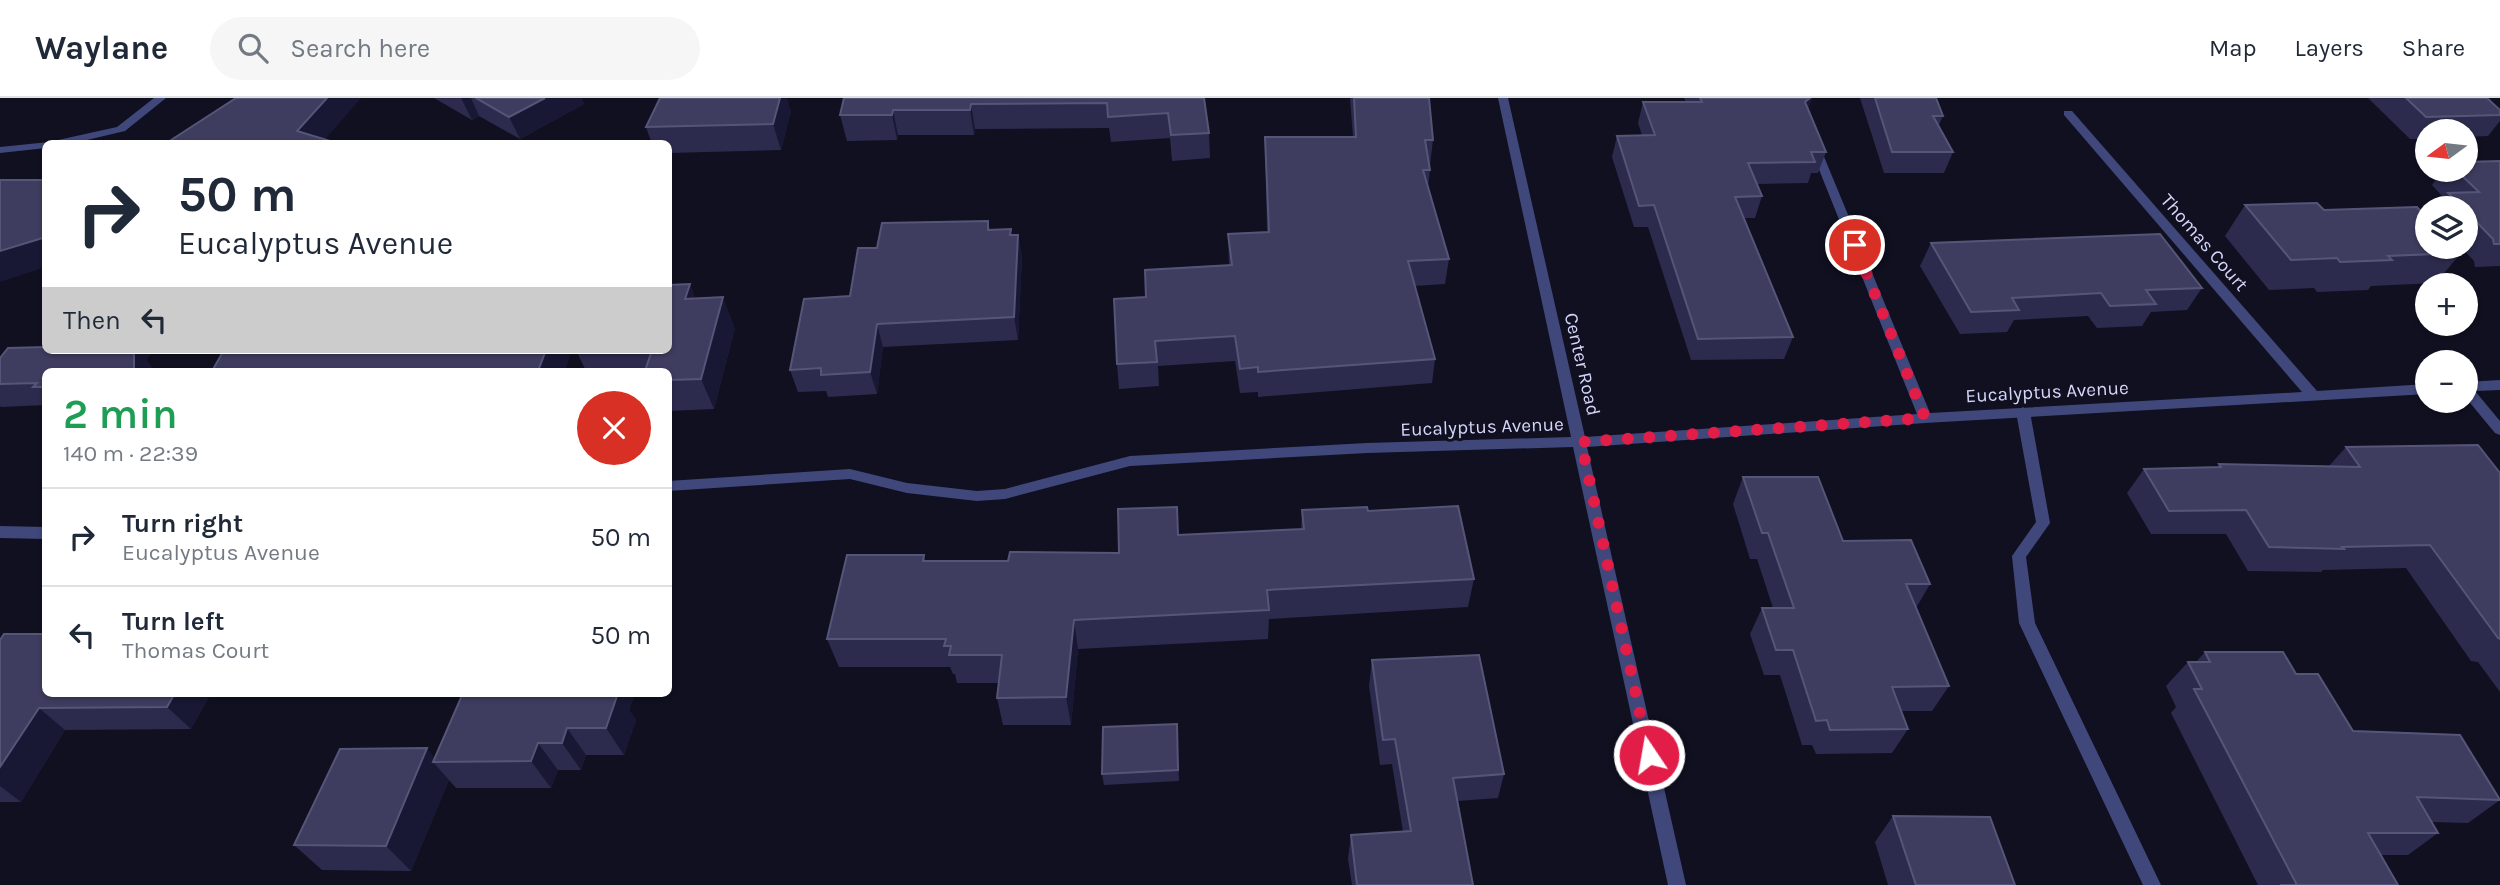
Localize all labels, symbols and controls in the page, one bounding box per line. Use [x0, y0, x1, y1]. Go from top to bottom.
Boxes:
search box [210, 17, 700, 80]
text: Waylane [35, 29, 168, 67]
icon: search [234, 29, 272, 67]
text: Search here [290, 33, 430, 64]
text: Map [2209, 34, 2257, 62]
text: Layers [2295, 34, 2364, 62]
text: Share [2402, 34, 2465, 62]
north arrow [2415, 119, 2478, 182]
map controls [2415, 119, 2478, 413]
text: 50 m [178, 166, 296, 223]
icon: right [63, 168, 154, 259]
street label: Thomas Court [2156, 190, 2252, 296]
button: layers [2415, 196, 2478, 259]
pin [1825, 215, 1885, 275]
text: Eucalyptus Avenue [178, 225, 453, 262]
icon: arrive [1836, 226, 1874, 264]
button: + [2415, 273, 2478, 336]
icon: left [135, 301, 173, 339]
text: Then [63, 305, 121, 336]
street label: Center Road [1560, 311, 1605, 418]
button: − [2415, 350, 2478, 413]
street label: Eucalyptus Avenue [1965, 377, 2129, 407]
text: 2 min [63, 389, 178, 439]
button: close [577, 391, 651, 465]
street label: Eucalyptus Avenue [1400, 413, 1564, 441]
text: 140 m · 22:39 [63, 440, 198, 467]
text: Turn right [122, 508, 243, 539]
icon: right [63, 518, 101, 556]
text: 50 m [590, 522, 651, 553]
text: Eucalyptus Avenue [122, 539, 320, 566]
text: Turn left [122, 606, 224, 637]
icon: left [63, 616, 101, 654]
text: 50 m [590, 620, 651, 651]
text: Thomas Court [122, 637, 269, 664]
position arrow [1612, 718, 1686, 792]

